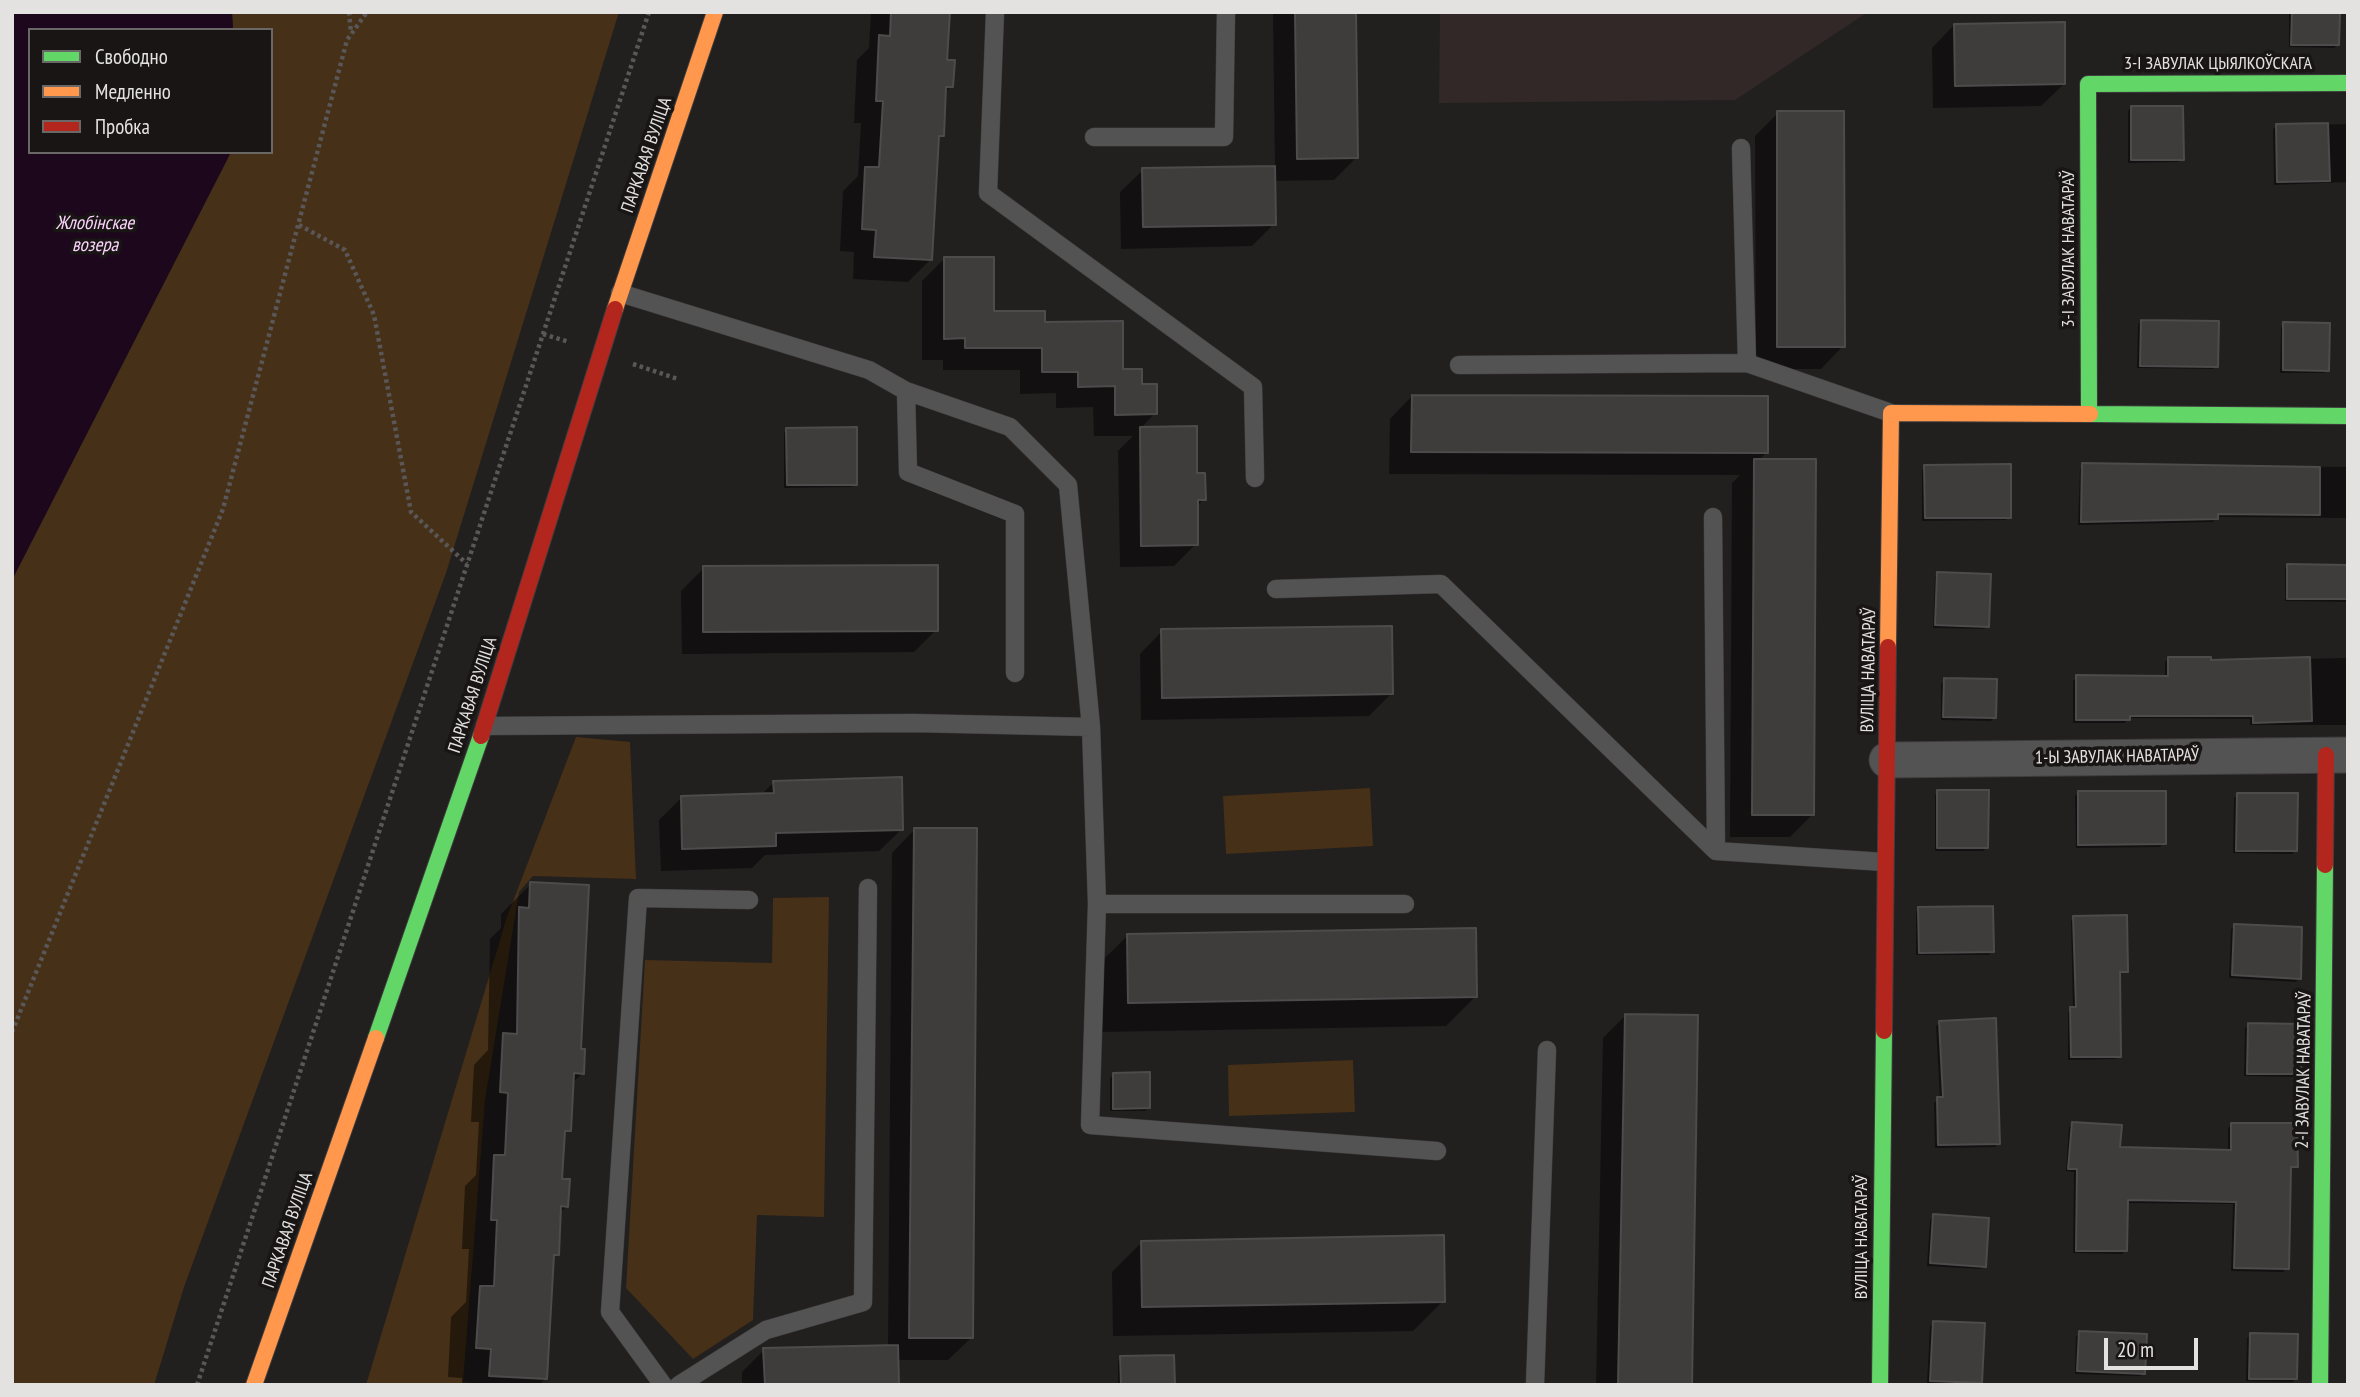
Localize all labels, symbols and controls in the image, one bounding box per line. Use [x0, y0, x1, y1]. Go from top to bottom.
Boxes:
legend [28, 28, 273, 154]
text: Свободно [95, 43, 168, 70]
street label: 3-І ЗАВУЛАК ЦЫЯЛКОЎСКАГА [2124, 53, 2312, 75]
text: Медленно [95, 78, 171, 105]
street label: ПАРКАВАЯ ВУЛІЦА [617, 94, 677, 216]
text: Пробка [95, 113, 150, 140]
street label: 3-І ЗАВУЛАК НАВАТАРАЎ [2058, 170, 2080, 328]
water label: Жлобінскае возера [56, 213, 134, 257]
street label: ВУЛІЦА НАВАТАРАЎ [1857, 607, 1881, 733]
street label: ПАРКАВАЯ ВУЛІЦА [444, 634, 502, 756]
street label: 1-Ы ЗАВУЛАК НАВАТАРАЎ [2035, 745, 2199, 769]
street label: 2-І ЗАВУЛАК НАВАТАРАЎ [2292, 991, 2316, 1149]
street label: ПАРКАВАЯ ВУЛІЦА [258, 1169, 318, 1291]
street label: ВУЛІЦА НАВАТАРАЎ [1851, 1175, 1873, 1299]
scale bar [2108, 1324, 2202, 1368]
text: 20 m [2117, 1336, 2154, 1363]

